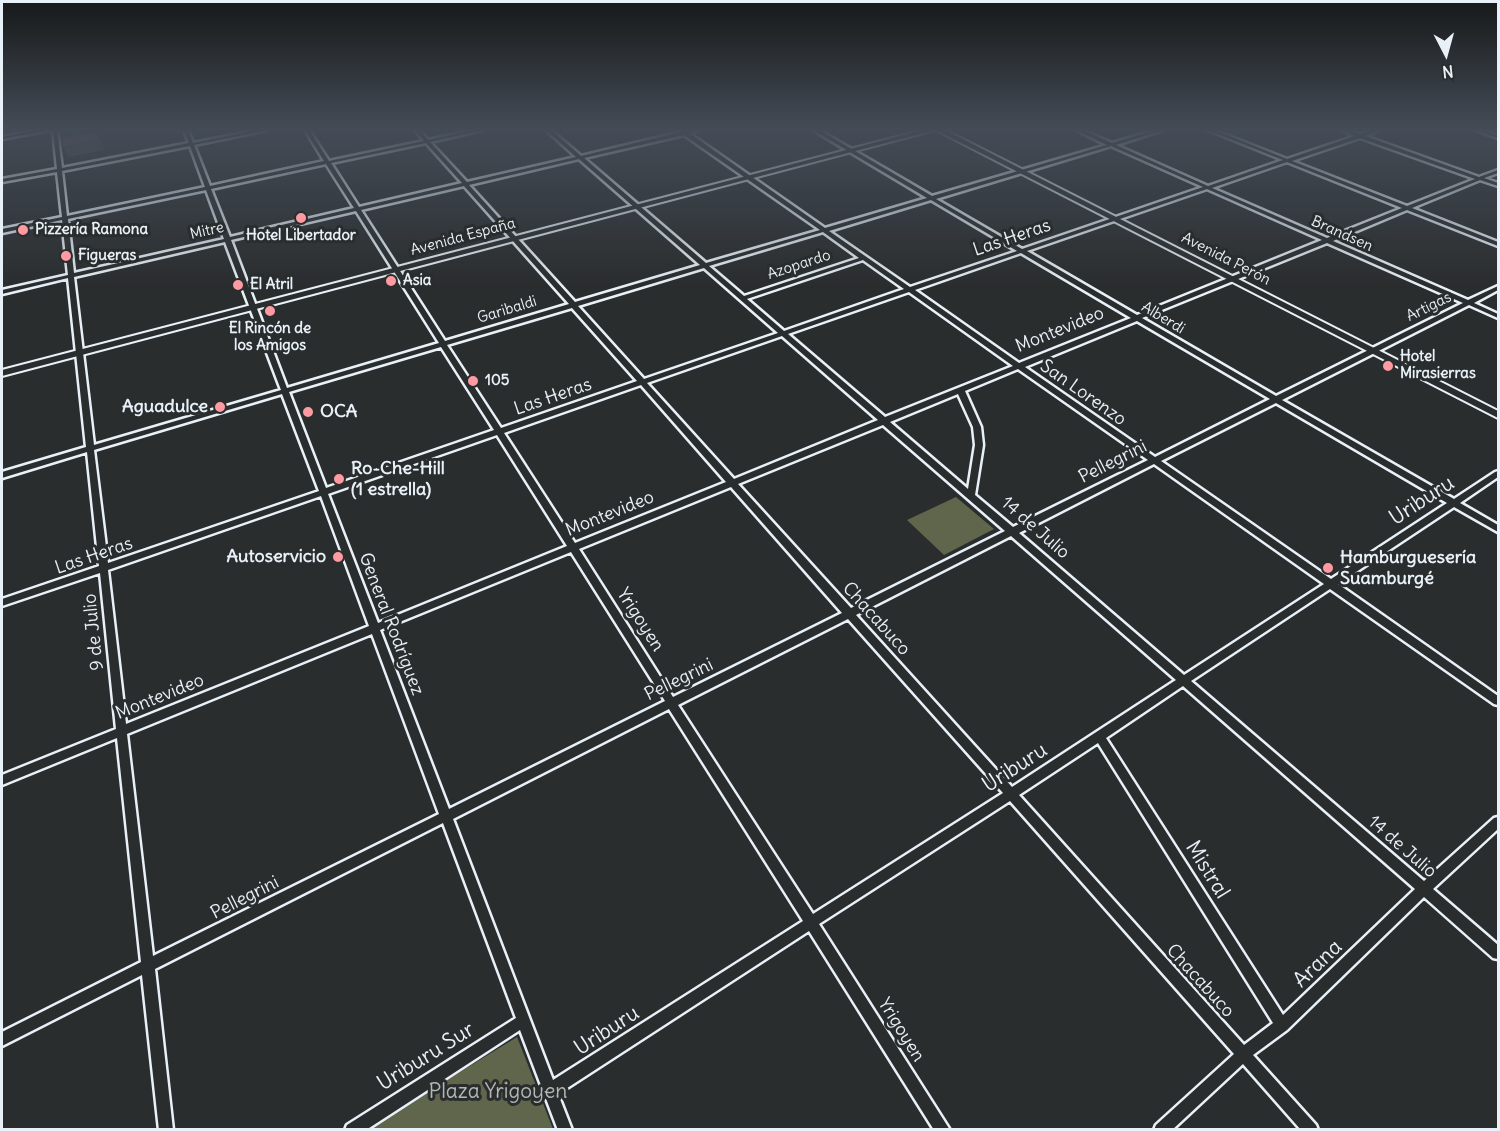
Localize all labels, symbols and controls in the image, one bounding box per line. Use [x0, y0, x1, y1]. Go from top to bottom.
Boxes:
north arrow [1416, 24, 1476, 84]
text: N [1441, 61, 1454, 82]
marker: Hotel Libertador [294, 211, 308, 225]
street label: Brandsen [1308, 212, 1376, 256]
street label: Avenida España [409, 214, 517, 260]
street label: Las Heras [970, 215, 1054, 261]
street label: Mitre [188, 218, 226, 244]
place label: Pizzería Ramona [35, 221, 148, 239]
marker: Pizzería Ramona [16, 223, 30, 237]
place label: Hotel Libertador [246, 227, 356, 245]
street label: Avenida Perón [1178, 229, 1274, 289]
street label: Azopardo [765, 246, 833, 284]
place label: Figueras [78, 247, 136, 265]
marker: Figueras [59, 249, 73, 263]
place label: Asia [403, 272, 431, 290]
marker: Asia [384, 274, 398, 288]
place label: El Atril [250, 276, 293, 294]
marker: El Atril [231, 278, 245, 292]
street label: Artigas [1404, 288, 1454, 326]
street label: Garibaldi [475, 292, 539, 328]
street label: Alberdi [1138, 298, 1188, 338]
street label: Montevideo [1013, 302, 1107, 358]
marker: El Rincón de los Amigos [263, 304, 277, 318]
place label: El Rincón de los Amigos [229, 320, 311, 355]
place label: Hotel Mirasierras [1400, 348, 1476, 383]
street label: San Lorenzo [1036, 355, 1130, 431]
marker: Hotel Mirasierras [1381, 359, 1395, 373]
place label: 105 [485, 372, 509, 390]
marker: 105 [466, 374, 480, 388]
street label: Las Heras [511, 374, 595, 420]
place label: Aguadulce [122, 396, 208, 418]
marker: Aguadulce [213, 400, 227, 414]
place label: OCA [320, 401, 357, 423]
marker: OCA [301, 405, 315, 419]
street label: Pellegrini [1075, 436, 1151, 488]
place label: Ro-Che-Hill (1 estrella) [351, 458, 445, 500]
street label: Uriburu [1385, 471, 1459, 531]
marker: Ro-Che-Hill (1 estrella) [332, 472, 346, 486]
street label: Montevideo [563, 486, 657, 542]
street label: 14 de Julio [996, 492, 1074, 564]
street label: Las Heras [52, 533, 136, 579]
place label: Autoservicio [226, 546, 326, 568]
place label: Hamburguesería Suamburgé [1340, 547, 1476, 590]
marker: Autoservicio [331, 550, 345, 564]
street label: General Rodríguez [354, 550, 428, 698]
marker: Hamburguesería Suamburgé [1321, 561, 1335, 575]
street label: Chacabuco [837, 578, 915, 660]
street label: Yrigoyen [612, 584, 668, 656]
street label: 9 de Julio [79, 593, 109, 671]
street label: Pellegrini [641, 654, 717, 706]
street label: Montevideo [113, 669, 207, 725]
street label: Uriburu [978, 738, 1052, 798]
street label: 14 de Julio [1363, 811, 1441, 883]
street label: Mistral [1180, 836, 1234, 904]
street label: Pellegrini [207, 872, 283, 924]
street label: Arana [1288, 935, 1348, 993]
street label: Chacabuco [1161, 940, 1239, 1022]
street label: Yrigoyen [873, 994, 929, 1066]
street label: Uriburu [570, 1001, 644, 1061]
street label: Uriburu Sur [373, 1017, 479, 1097]
park label: Plaza Yrigoyen [429, 1079, 567, 1105]

